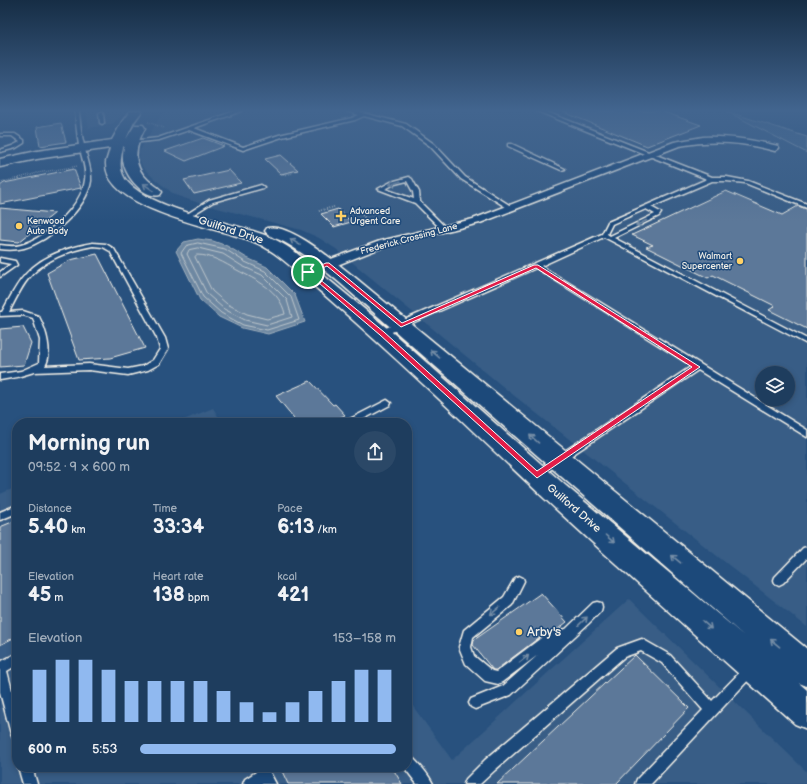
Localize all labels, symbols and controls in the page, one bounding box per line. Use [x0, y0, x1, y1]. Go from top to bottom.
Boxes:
one-way arrow [389, 180, 402, 187]
one-way arrow [143, 183, 154, 191]
place label: Advanced Urgent Care [350, 206, 401, 227]
marker: Advanced Urgent Care [335, 210, 347, 222]
street label: Guilford Drive [197, 213, 266, 247]
place label: Kenwood Auto Body [27, 216, 69, 237]
one-way arrow [635, 220, 647, 227]
marker: Kenwood Auto Body [14, 221, 24, 231]
street label: Frederick Crossing Lane [359, 221, 459, 257]
one-way arrow [289, 238, 301, 246]
place label: Walmart Supercenter [682, 251, 733, 272]
pin [291, 255, 325, 289]
marker: Walmart Supercenter [735, 256, 745, 266]
icon: arrive [297, 261, 319, 283]
one-way arrow [430, 350, 440, 359]
map controls [755, 366, 795, 406]
button: layers [755, 366, 795, 406]
text: Morning run [28, 430, 150, 457]
button: share [354, 431, 396, 473]
one-way arrow [529, 434, 539, 443]
text: 09:52 · 9 × 600 m [28, 459, 130, 475]
street label: Guilford Drive [544, 481, 604, 535]
text: Distance [28, 502, 72, 515]
text: Time [153, 502, 177, 515]
text: Pace [277, 502, 302, 515]
text: 5.40 [28, 515, 68, 539]
text: 33:34 [153, 515, 204, 539]
text: 6:13 [277, 515, 314, 539]
text: km [68, 523, 86, 536]
text: /km [314, 523, 337, 536]
one-way arrow [604, 535, 615, 544]
one-way arrow [670, 555, 681, 564]
text: Elevation [28, 570, 74, 583]
text: Heart rate [153, 570, 203, 583]
text: kcal [277, 570, 297, 583]
text: 45 [28, 583, 51, 607]
text: 138 [153, 583, 185, 607]
text: 421 [277, 583, 309, 607]
text: m [51, 591, 63, 604]
text: bpm [185, 591, 209, 604]
one-way arrow [490, 607, 501, 616]
one-way arrow [578, 616, 588, 626]
one-way arrow [702, 621, 713, 630]
place label: Arby's [527, 624, 562, 640]
marker: Arby's [514, 627, 524, 637]
text: Elevation [28, 630, 82, 646]
text: 153–158 m [333, 630, 396, 646]
one-way arrow [770, 639, 780, 648]
one-way arrow [518, 654, 529, 663]
text: 600 m [28, 741, 67, 757]
text: 5:53 [92, 741, 118, 757]

